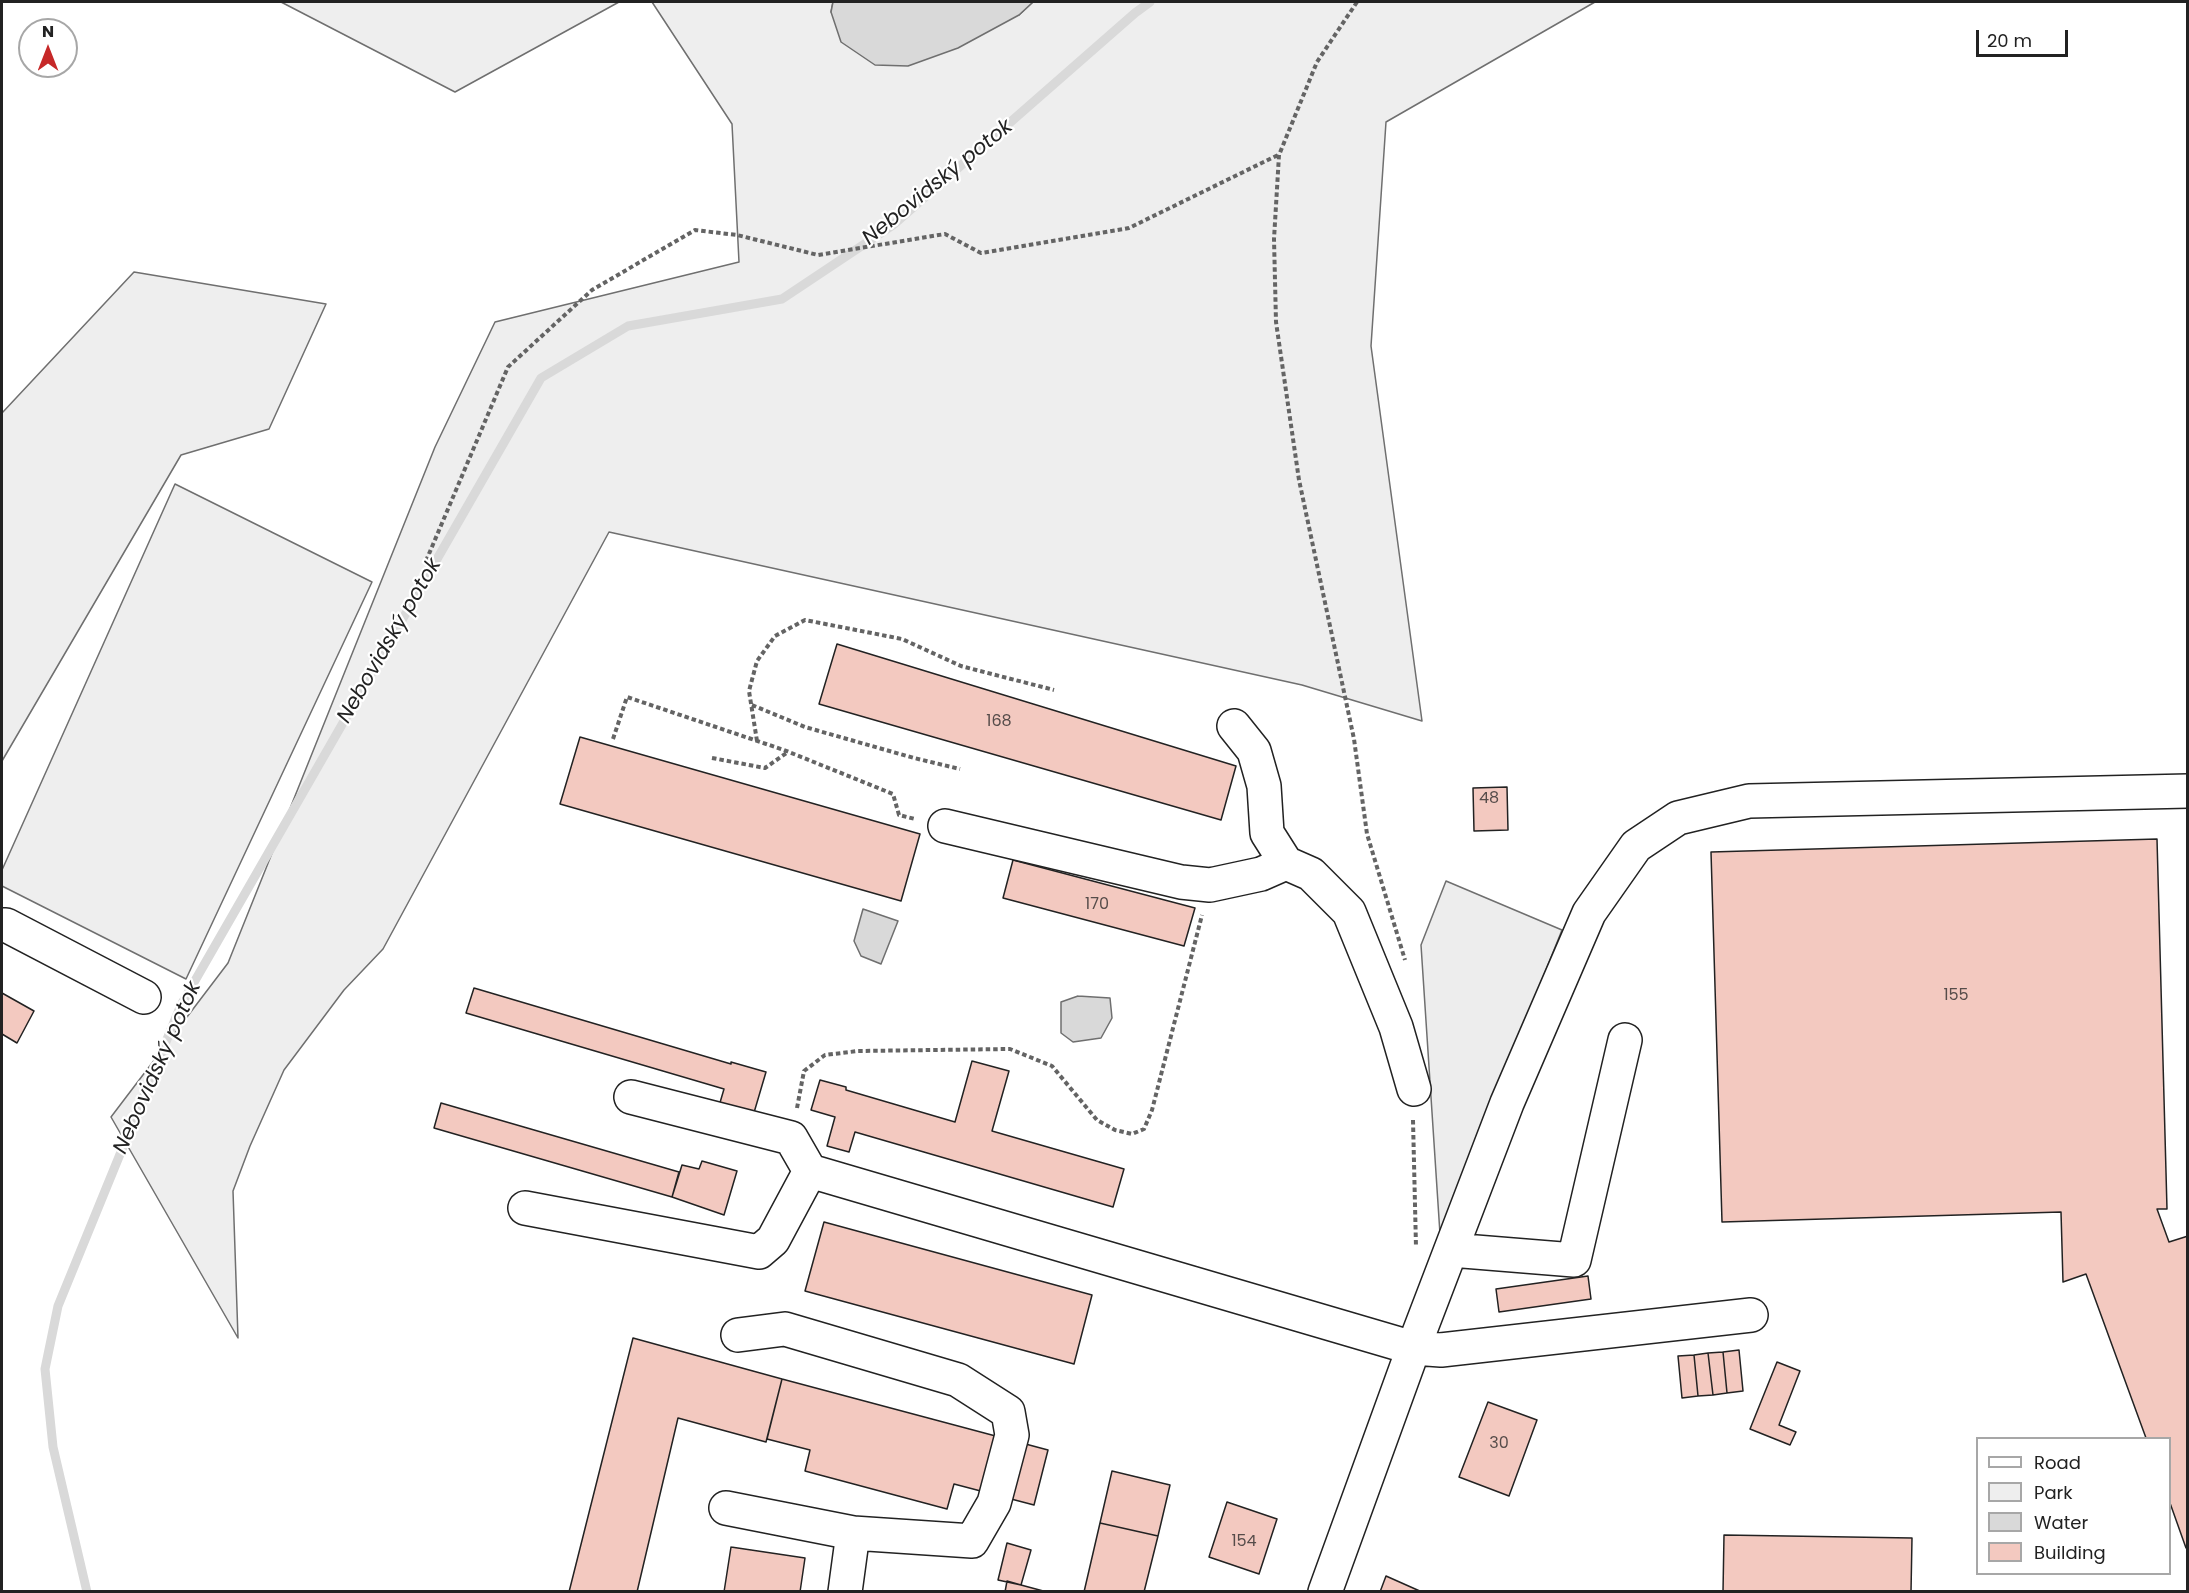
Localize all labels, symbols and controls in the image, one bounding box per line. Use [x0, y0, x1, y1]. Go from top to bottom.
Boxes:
north arrow [18, 18, 78, 78]
scale bar [1979, 18, 2070, 56]
text: N [42, 20, 54, 43]
text: 20 m [1987, 28, 2032, 53]
water label: Nebovidský potok [858, 115, 1018, 251]
water label: Nebovidský potok [333, 554, 447, 728]
house number: 168 [986, 712, 1012, 732]
house number: 48 [1479, 789, 1499, 809]
house number: 170 [1085, 895, 1109, 915]
water label: Nebovidský potok [109, 978, 207, 1158]
house number: 155 [1943, 986, 1969, 1006]
house number: 30 [1489, 1434, 1509, 1454]
legend [1976, 1437, 2171, 1575]
text: Road [2034, 1450, 2081, 1475]
text: Park [2034, 1480, 2073, 1505]
text: Water [2034, 1510, 2088, 1535]
house number: 154 [1231, 1532, 1257, 1552]
text: Building [2034, 1540, 2106, 1565]

